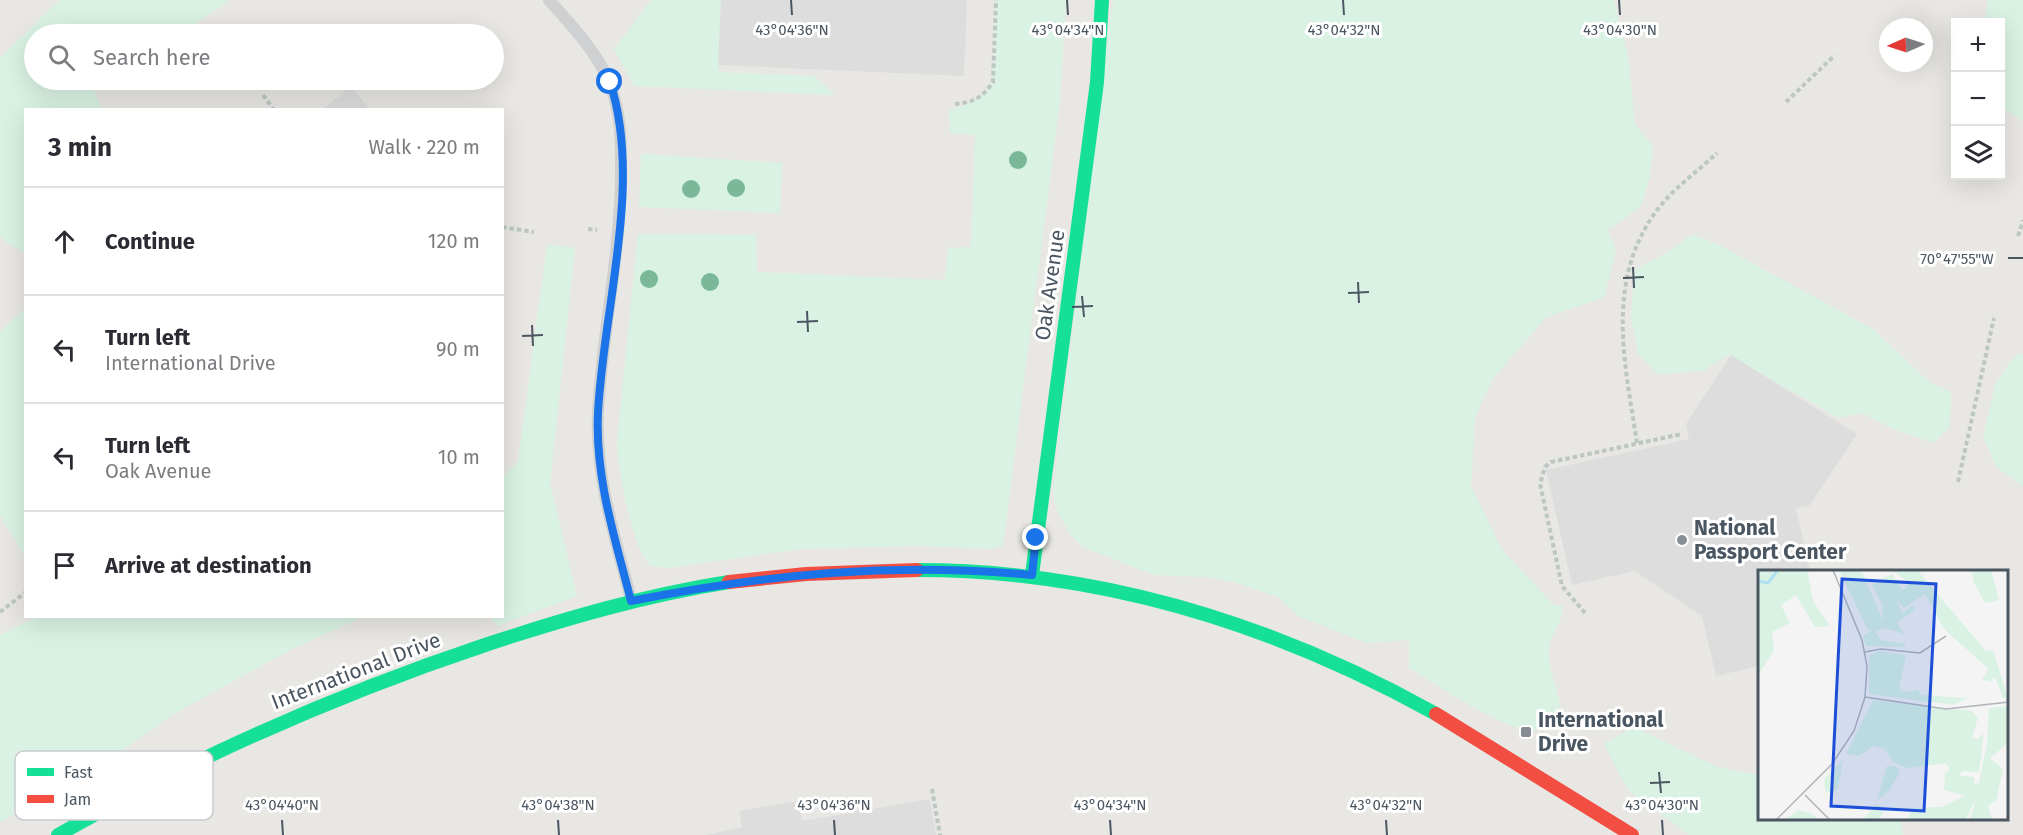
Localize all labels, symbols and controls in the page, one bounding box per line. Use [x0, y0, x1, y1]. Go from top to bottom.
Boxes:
north arrow [1879, 18, 1933, 72]
map controls [1951, 18, 2005, 180]
button: + [1951, 18, 2005, 72]
text: 43°04'36"N [755, 21, 829, 39]
text: 43°04'34"N [1032, 21, 1104, 39]
text: 43°04'32"N [1308, 21, 1380, 39]
text: 43°04'30"N [1583, 21, 1657, 39]
search box [24, 24, 504, 90]
icon: search [45, 41, 78, 74]
text: Search here [93, 44, 211, 71]
route start [596, 68, 622, 94]
button: − [1951, 72, 2005, 126]
button: layers [1951, 126, 2005, 180]
text: 3 min [48, 132, 112, 163]
text: Walk · 220 m [369, 135, 480, 159]
icon: ahead [48, 225, 81, 258]
text: Continue [105, 228, 195, 255]
street label: Oak Avenue [1029, 228, 1071, 342]
text: 120 m [428, 229, 480, 253]
text: 70°47'55"W [1920, 250, 1994, 268]
text: Turn left [105, 324, 190, 351]
icon: left [48, 333, 81, 366]
text: 90 m [436, 337, 480, 361]
text: International Drive [105, 351, 276, 375]
text: Turn left [105, 432, 190, 459]
icon: left [48, 441, 81, 474]
text: 10 m [438, 445, 480, 469]
text: Oak Avenue [105, 459, 211, 483]
place label: National Passport Center [1694, 515, 1847, 565]
route end [1022, 524, 1048, 550]
marker: National Passport Center [1675, 533, 1689, 547]
icon: arrive [48, 549, 81, 582]
text: Arrive at destination [105, 552, 312, 579]
inset map [1758, 570, 2008, 820]
street label: International Drive [268, 627, 444, 715]
place label: International Drive [1538, 707, 1664, 757]
marker: International Drive [1519, 725, 1533, 739]
legend [15, 751, 213, 820]
text: Fast [64, 763, 93, 782]
text: Jam [64, 790, 91, 809]
text: 43°04'40"N [245, 796, 319, 814]
text: 43°04'38"N [521, 796, 595, 814]
text: 43°04'36"N [797, 796, 871, 814]
text: 43°04'34"N [1074, 796, 1146, 814]
text: 43°04'32"N [1350, 796, 1422, 814]
text: 43°04'30"N [1625, 796, 1699, 814]

